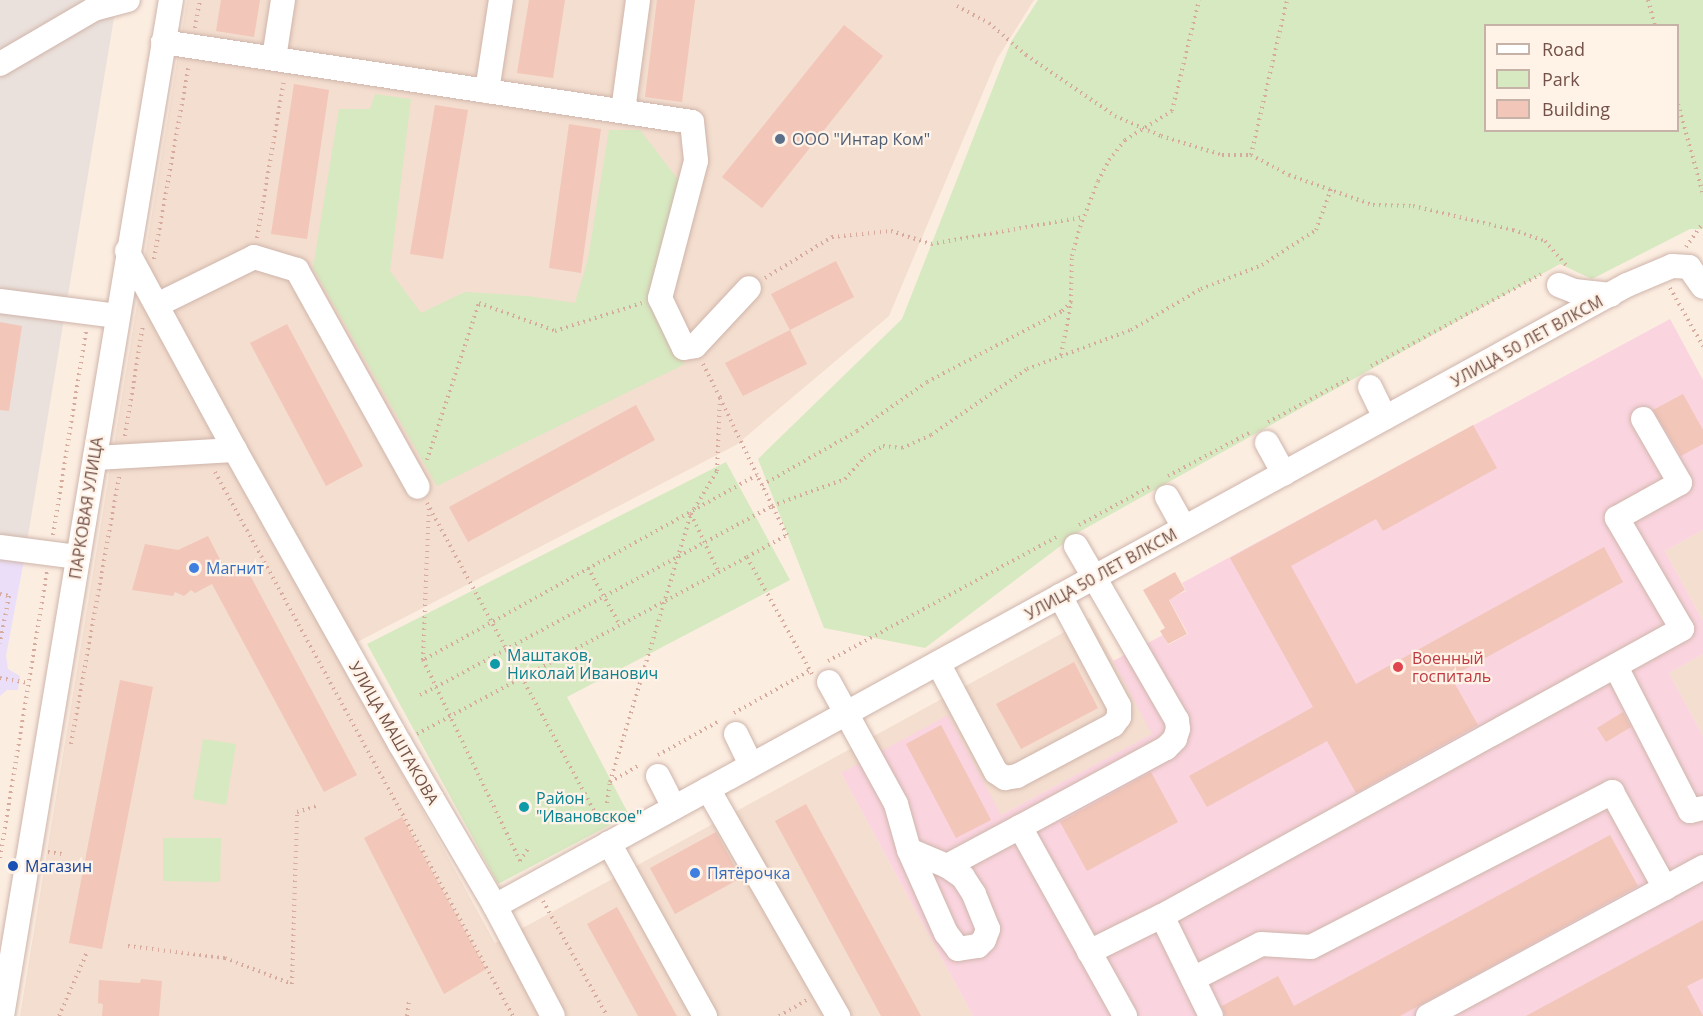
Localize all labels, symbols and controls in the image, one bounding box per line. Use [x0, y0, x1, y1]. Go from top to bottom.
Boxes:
legend [1484, 24, 1679, 132]
text: Road [1542, 37, 1585, 61]
text: Park [1542, 67, 1580, 91]
text: Building [1542, 97, 1610, 121]
place label: ООО "Интар Ком" [792, 129, 930, 149]
marker: ООО "Интар Ком" [773, 132, 787, 146]
street label: УЛИЦА 50 ЛЕТ ВЛКСМ [1448, 291, 1606, 391]
street label: ПАРКОВАЯ УЛИЦА [65, 436, 107, 580]
street label: УЛИЦА 50 ЛЕТ ВЛКСМ [1022, 524, 1180, 624]
place label: Магнит [206, 558, 264, 578]
marker: Магнит [187, 561, 201, 575]
place label: Маштаков, Николай Иванович [507, 645, 658, 683]
place label: Военный госпиталь [1412, 648, 1491, 686]
marker: Маштаков, Николай Иванович [488, 657, 502, 671]
street label: УЛИЦА МАШТАКОВА [345, 658, 443, 808]
marker: Военный госпиталь [1389, 658, 1407, 676]
place label: Район "Ивановское" [536, 788, 642, 826]
marker: Район "Ивановское" [517, 800, 531, 814]
place label: Магазин [25, 856, 92, 876]
marker: Магазин [6, 859, 20, 873]
place label: Пятёрочка [707, 863, 790, 883]
marker: Пятёрочка [688, 866, 702, 880]

